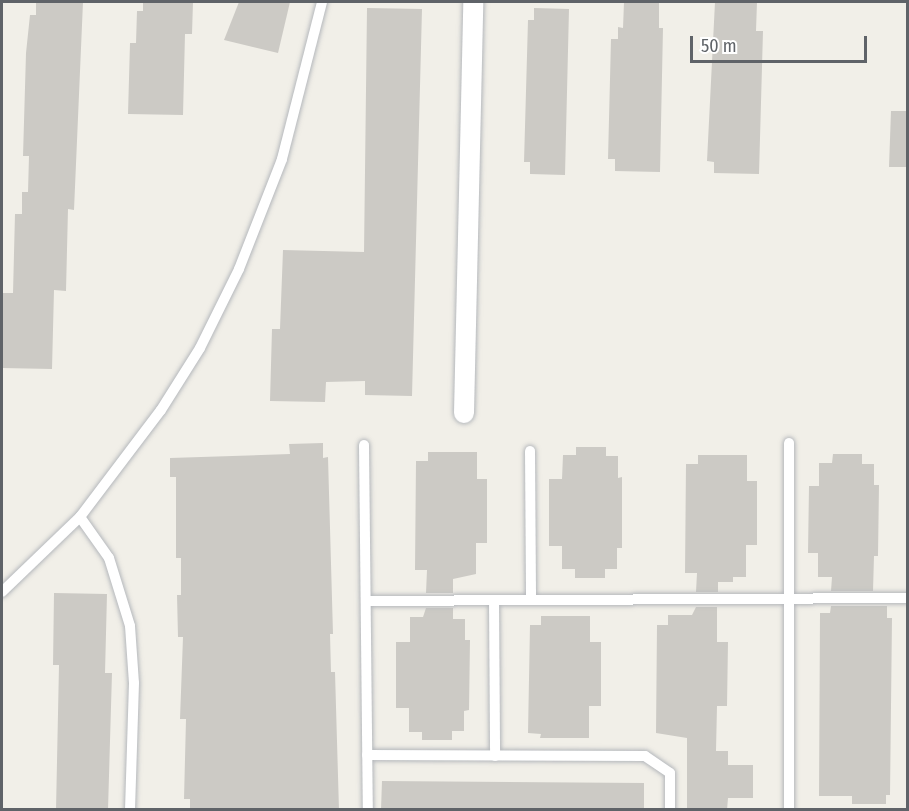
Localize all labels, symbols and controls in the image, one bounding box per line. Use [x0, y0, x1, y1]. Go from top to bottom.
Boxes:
scale bar [693, 24, 870, 62]
text: 50 m [701, 35, 737, 57]

